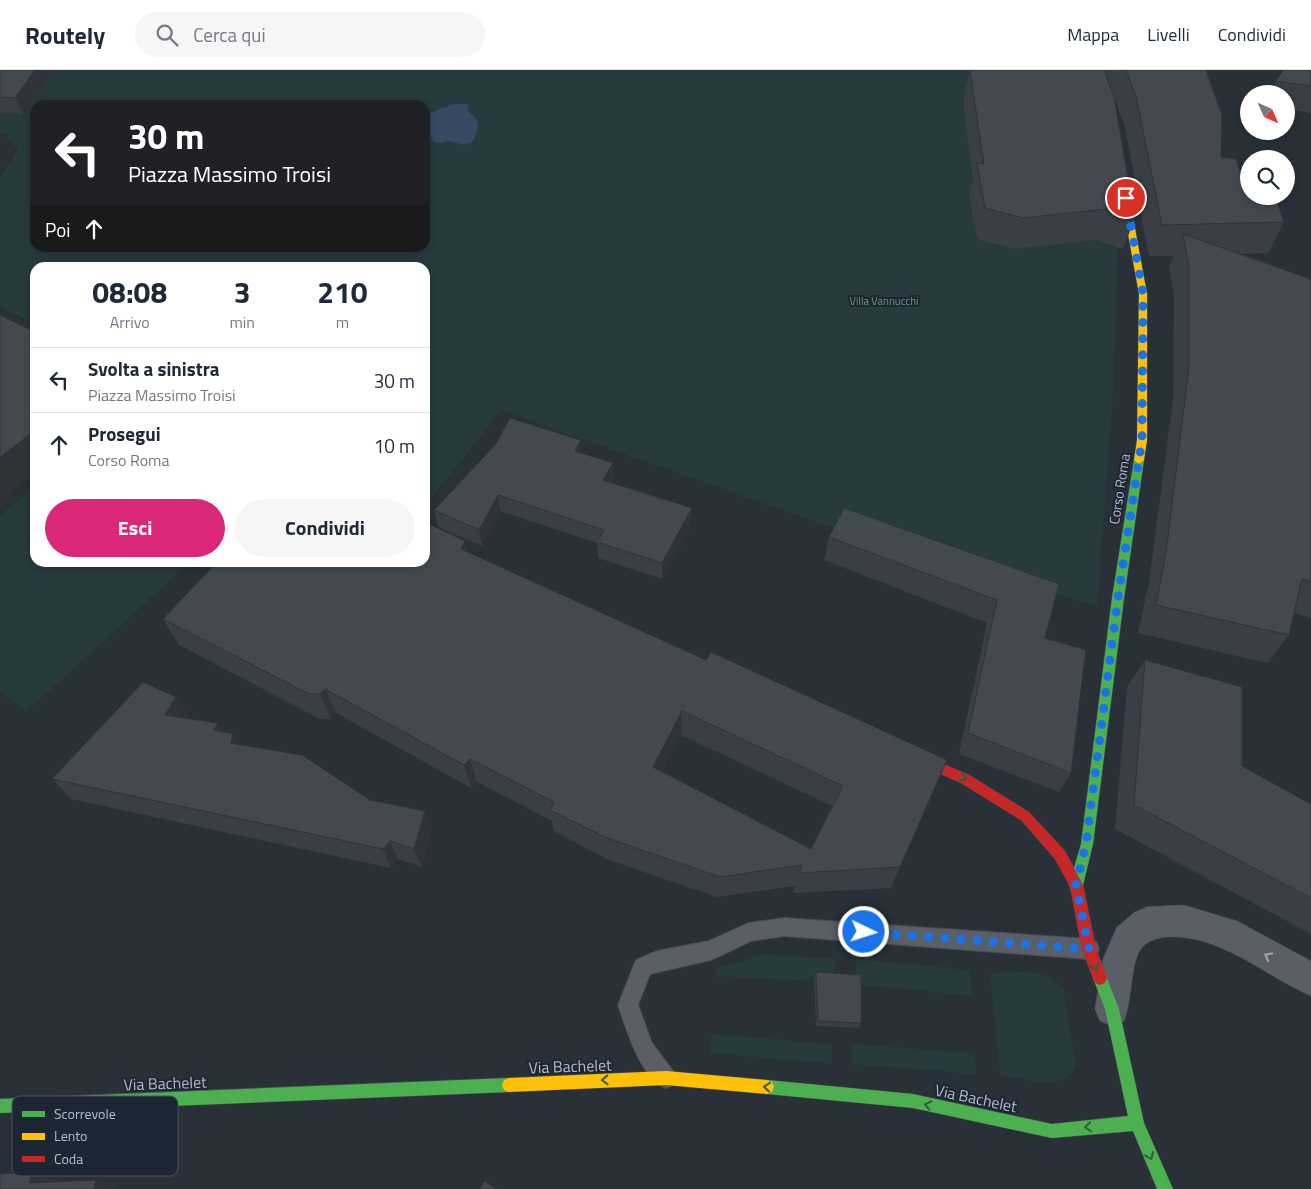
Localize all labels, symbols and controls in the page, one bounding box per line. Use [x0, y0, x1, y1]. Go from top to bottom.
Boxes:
search box [135, 12, 485, 57]
text: Routely [25, 17, 105, 53]
text: Cerca qui [193, 20, 266, 49]
icon: search [153, 21, 181, 49]
text: Mappa [1067, 21, 1119, 48]
text: Livelli [1147, 21, 1190, 48]
text: Condividi [1218, 21, 1286, 48]
north arrow [1240, 85, 1295, 140]
map controls [1240, 85, 1295, 205]
text: 30 m [128, 109, 204, 163]
icon: left [45, 120, 110, 185]
button: search [1240, 150, 1295, 205]
text: Piazza Massimo Troisi [128, 157, 331, 191]
pin [1105, 177, 1147, 219]
icon: arrive [1112, 184, 1140, 212]
text: Poi [45, 215, 70, 244]
icon: ahead [80, 215, 108, 243]
text: 08:08 [92, 269, 167, 315]
text: 3 [234, 269, 251, 315]
text: 210 [317, 269, 368, 315]
park label: Villa Vannucchi [850, 293, 918, 309]
text: Arrivo [110, 310, 150, 334]
text: min [229, 310, 255, 334]
text: m [336, 310, 349, 334]
text: Svolta a sinistra [88, 354, 219, 383]
icon: left [45, 366, 73, 394]
text: 30 m [374, 366, 415, 395]
text: Piazza Massimo Troisi [88, 383, 236, 407]
text: Prosegui [88, 419, 161, 448]
icon: ahead [45, 431, 73, 459]
text: 10 m [374, 431, 415, 460]
text: Corso Roma [88, 448, 170, 472]
street label: Corso Roma [1103, 452, 1135, 526]
button: Esci [45, 499, 225, 557]
button: Condividi [235, 499, 415, 557]
one-way arrow [957, 772, 966, 782]
position arrow [837, 905, 889, 957]
one-way arrow [1264, 952, 1273, 962]
one-way arrow [1090, 962, 1100, 970]
street label: Via Bachelet [528, 1053, 612, 1079]
street label: Via Bachelet [123, 1070, 207, 1096]
one-way arrow [601, 1075, 609, 1086]
street label: Via Bachelet [933, 1078, 1020, 1118]
one-way arrow [763, 1082, 771, 1093]
legend [12, 1096, 178, 1176]
one-way arrow [924, 1100, 933, 1110]
text: Scorrevole [54, 1103, 116, 1124]
one-way arrow [1084, 1122, 1092, 1133]
text: Lento [54, 1125, 88, 1146]
text: Coda [54, 1148, 83, 1169]
one-way arrow [1145, 1151, 1155, 1159]

